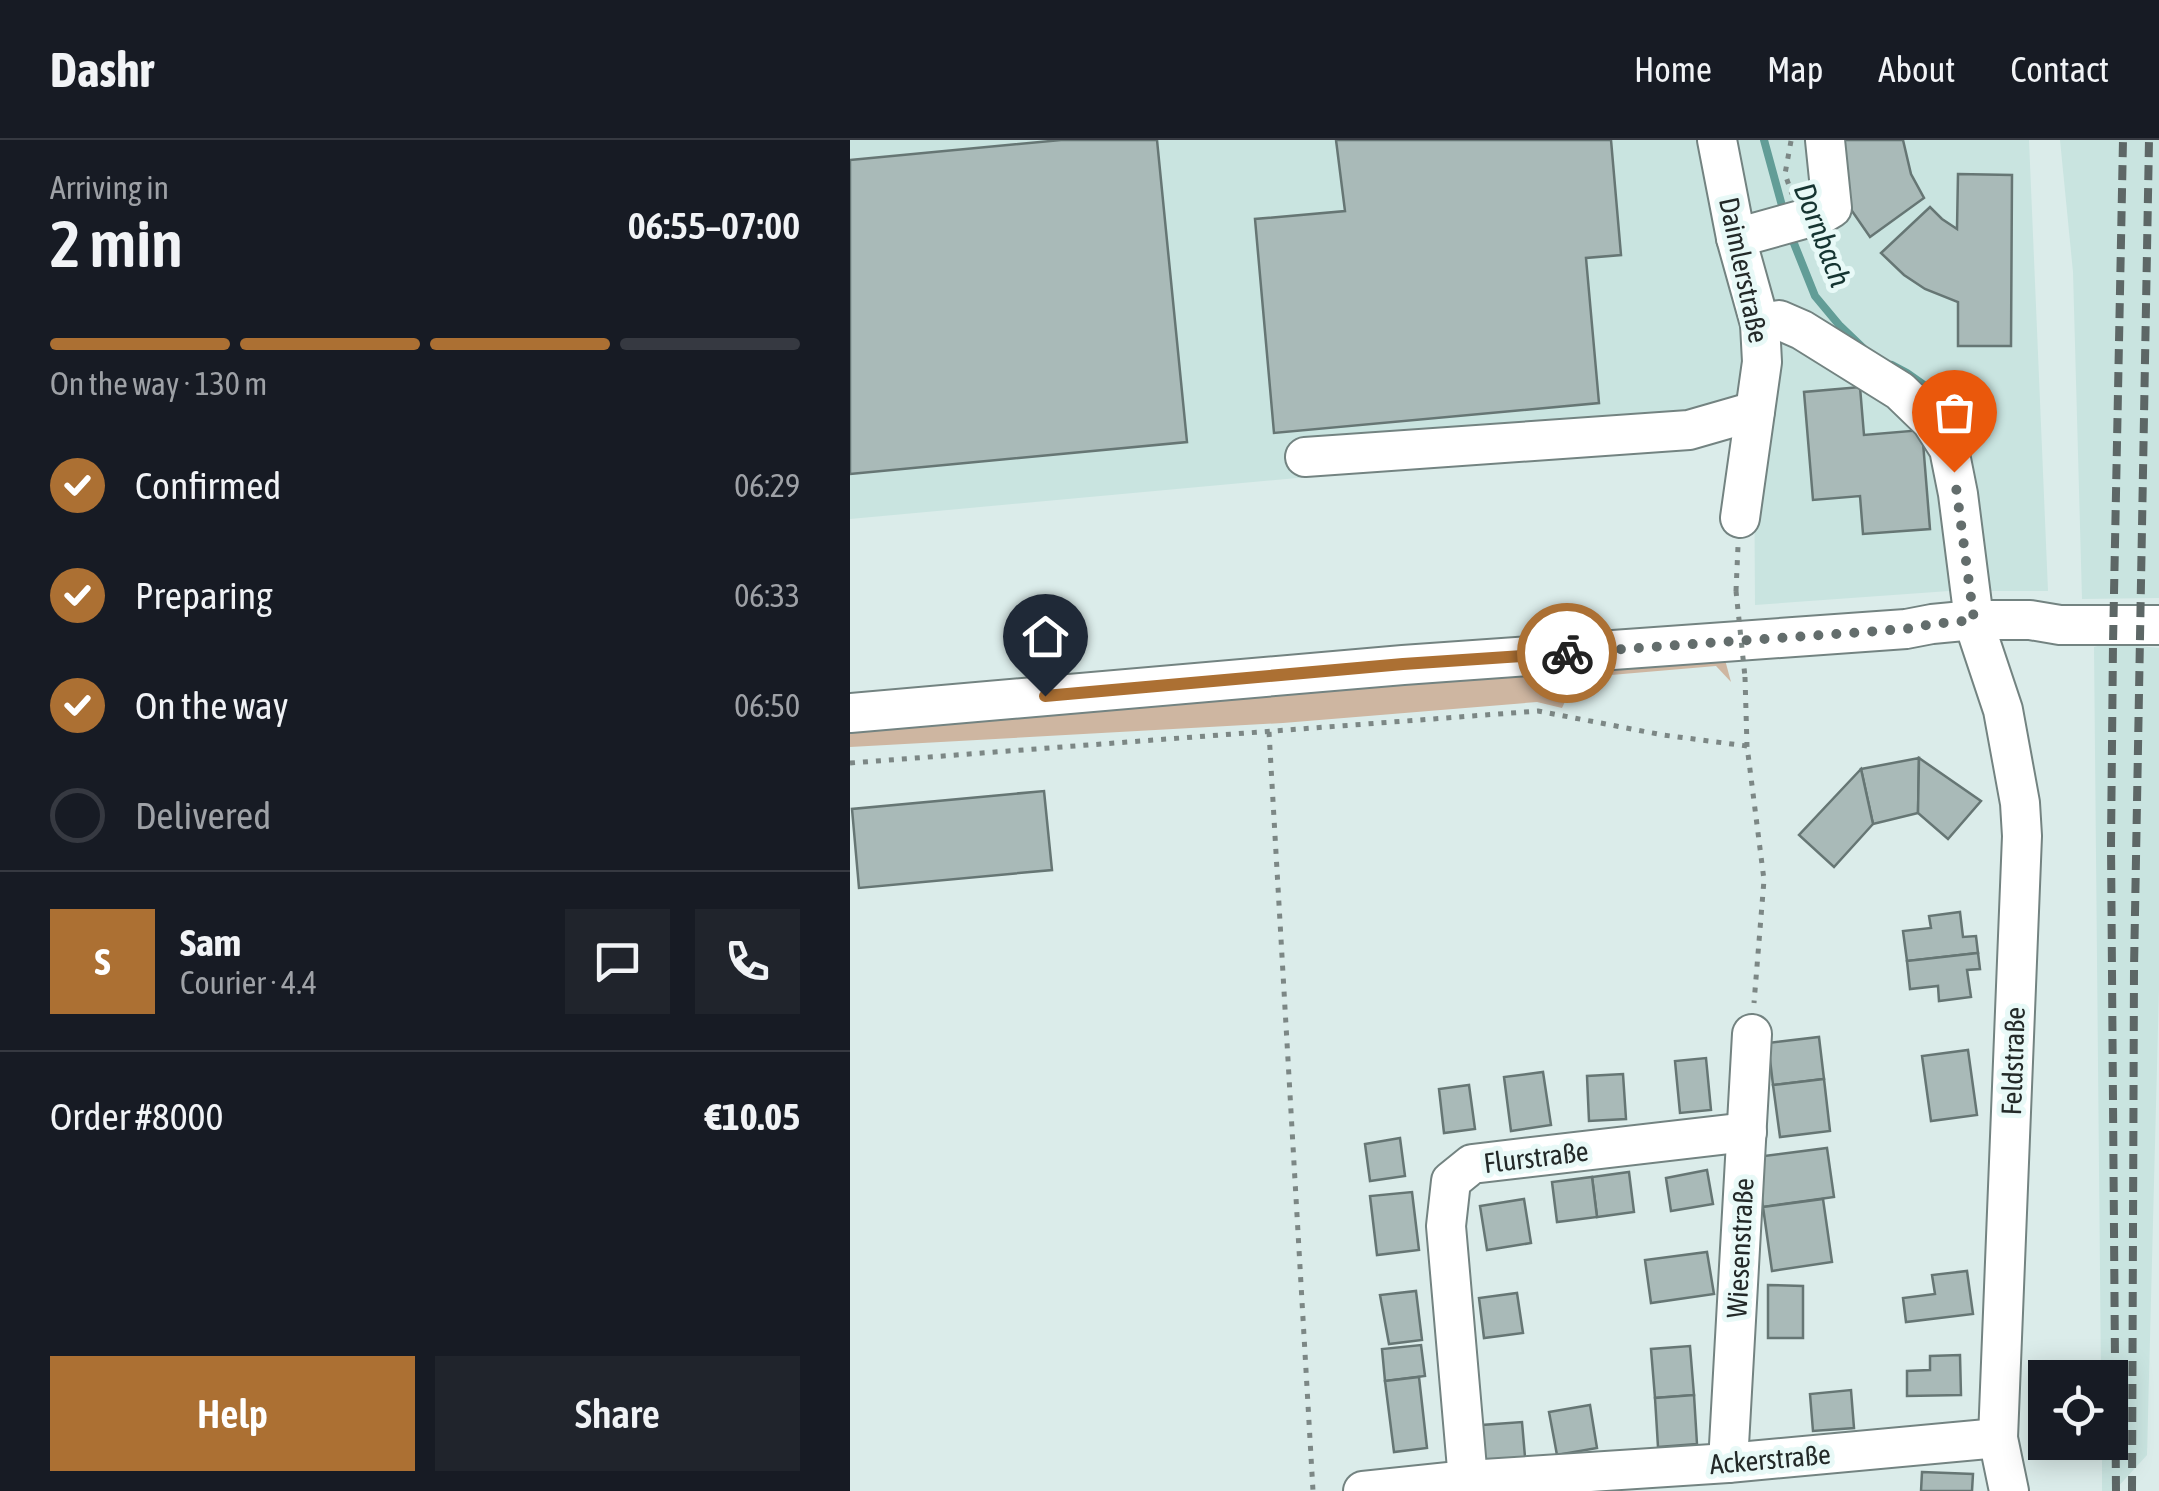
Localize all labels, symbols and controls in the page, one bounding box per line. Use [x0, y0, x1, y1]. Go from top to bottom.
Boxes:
text: Dashr [50, 42, 154, 97]
text: Home [1634, 49, 1712, 89]
text: Map [1767, 49, 1823, 89]
text: About [1878, 49, 1955, 89]
text: Contact [2010, 49, 2109, 89]
text: Arriving in [50, 169, 169, 206]
water label: Dornbach [1788, 178, 1858, 291]
street label: Daimlerstraße [1713, 194, 1775, 346]
text: 06:55–07:00 [628, 204, 800, 247]
text: 2 min [50, 206, 183, 281]
text: On the way · 130 m [50, 365, 267, 402]
pin [1912, 370, 1997, 473]
icon: bag [1927, 385, 1982, 440]
icon: check [50, 458, 105, 513]
text: Confirmed [135, 464, 281, 507]
text: 06:29 [734, 467, 800, 504]
icon: check [50, 568, 105, 623]
text: Preparing [135, 574, 273, 617]
text: 06:33 [734, 577, 800, 614]
pin [1003, 594, 1088, 697]
courier [1517, 603, 1617, 703]
icon: home [1018, 609, 1073, 664]
icon: bike [1540, 626, 1595, 681]
icon: check [50, 678, 105, 733]
text: On the way [135, 684, 288, 727]
text: 06:50 [734, 687, 800, 724]
text: Delivered [135, 794, 271, 837]
button: chat [565, 909, 670, 1014]
button: phone [695, 909, 800, 1014]
text: Sam [180, 921, 241, 964]
text: S [95, 940, 110, 983]
text: Courier · 4.4 [180, 964, 317, 1001]
street label: Feldstraße [1995, 1006, 2031, 1116]
text: Order #8000 [50, 1095, 223, 1138]
text: €10.05 [705, 1095, 800, 1138]
street label: Flurstraße [1482, 1135, 1590, 1179]
street label: Wiesenstraße [1720, 1177, 1760, 1319]
button: Help [50, 1356, 415, 1471]
button: Share [435, 1356, 800, 1471]
map controls [2028, 1360, 2128, 1460]
button: locate [2028, 1360, 2128, 1460]
street label: Ackerstraße [1708, 1438, 1832, 1480]

